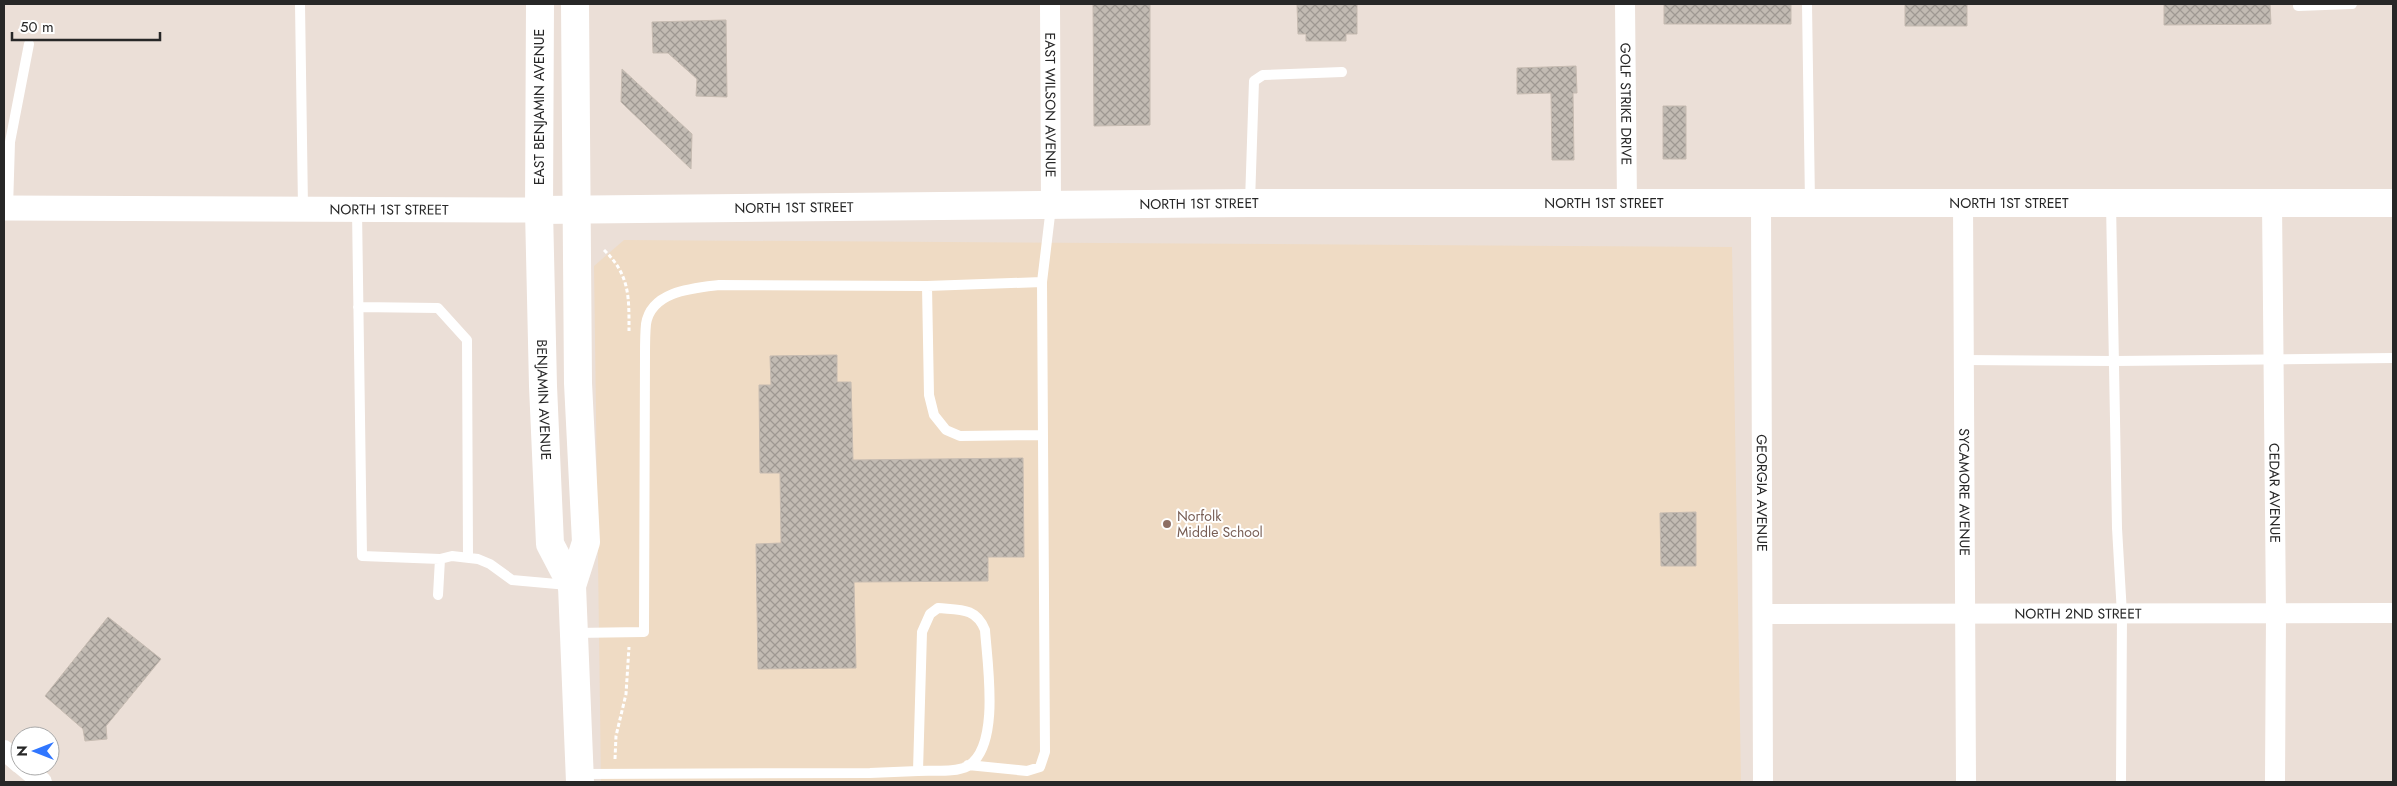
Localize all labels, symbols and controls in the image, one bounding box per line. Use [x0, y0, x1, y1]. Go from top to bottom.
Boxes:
scale bar [12, 10, 160, 42]
text: 50 m [20, 16, 54, 38]
street label: EAST BENJAMIN AVENUE [529, 29, 549, 185]
street label: EAST WILSON AVENUE [1040, 32, 1061, 178]
street label: GOLF STRIKE DRIVE [1615, 43, 1637, 165]
street label: NORTH 1ST STREET [1139, 193, 1259, 214]
street label: NORTH 1ST STREET [1544, 193, 1664, 213]
street label: NORTH 1ST STREET [1949, 193, 2069, 213]
street label: NORTH 1ST STREET [734, 197, 854, 218]
street label: NORTH 1ST STREET [329, 199, 449, 220]
street label: BENJAMIN AVENUE [532, 339, 556, 461]
street label: SYCAMORE AVENUE [1954, 428, 1975, 556]
street label: GEORGIA AVENUE [1752, 434, 1772, 552]
street label: CEDAR AVENUE [2264, 443, 2285, 543]
place label: Norfolk Middle School [1177, 506, 1263, 542]
marker: Norfolk Middle School [1161, 518, 1173, 530]
street label: NORTH 2ND STREET [2014, 603, 2142, 624]
north arrow [10, 726, 60, 776]
text: N [12, 745, 32, 757]

